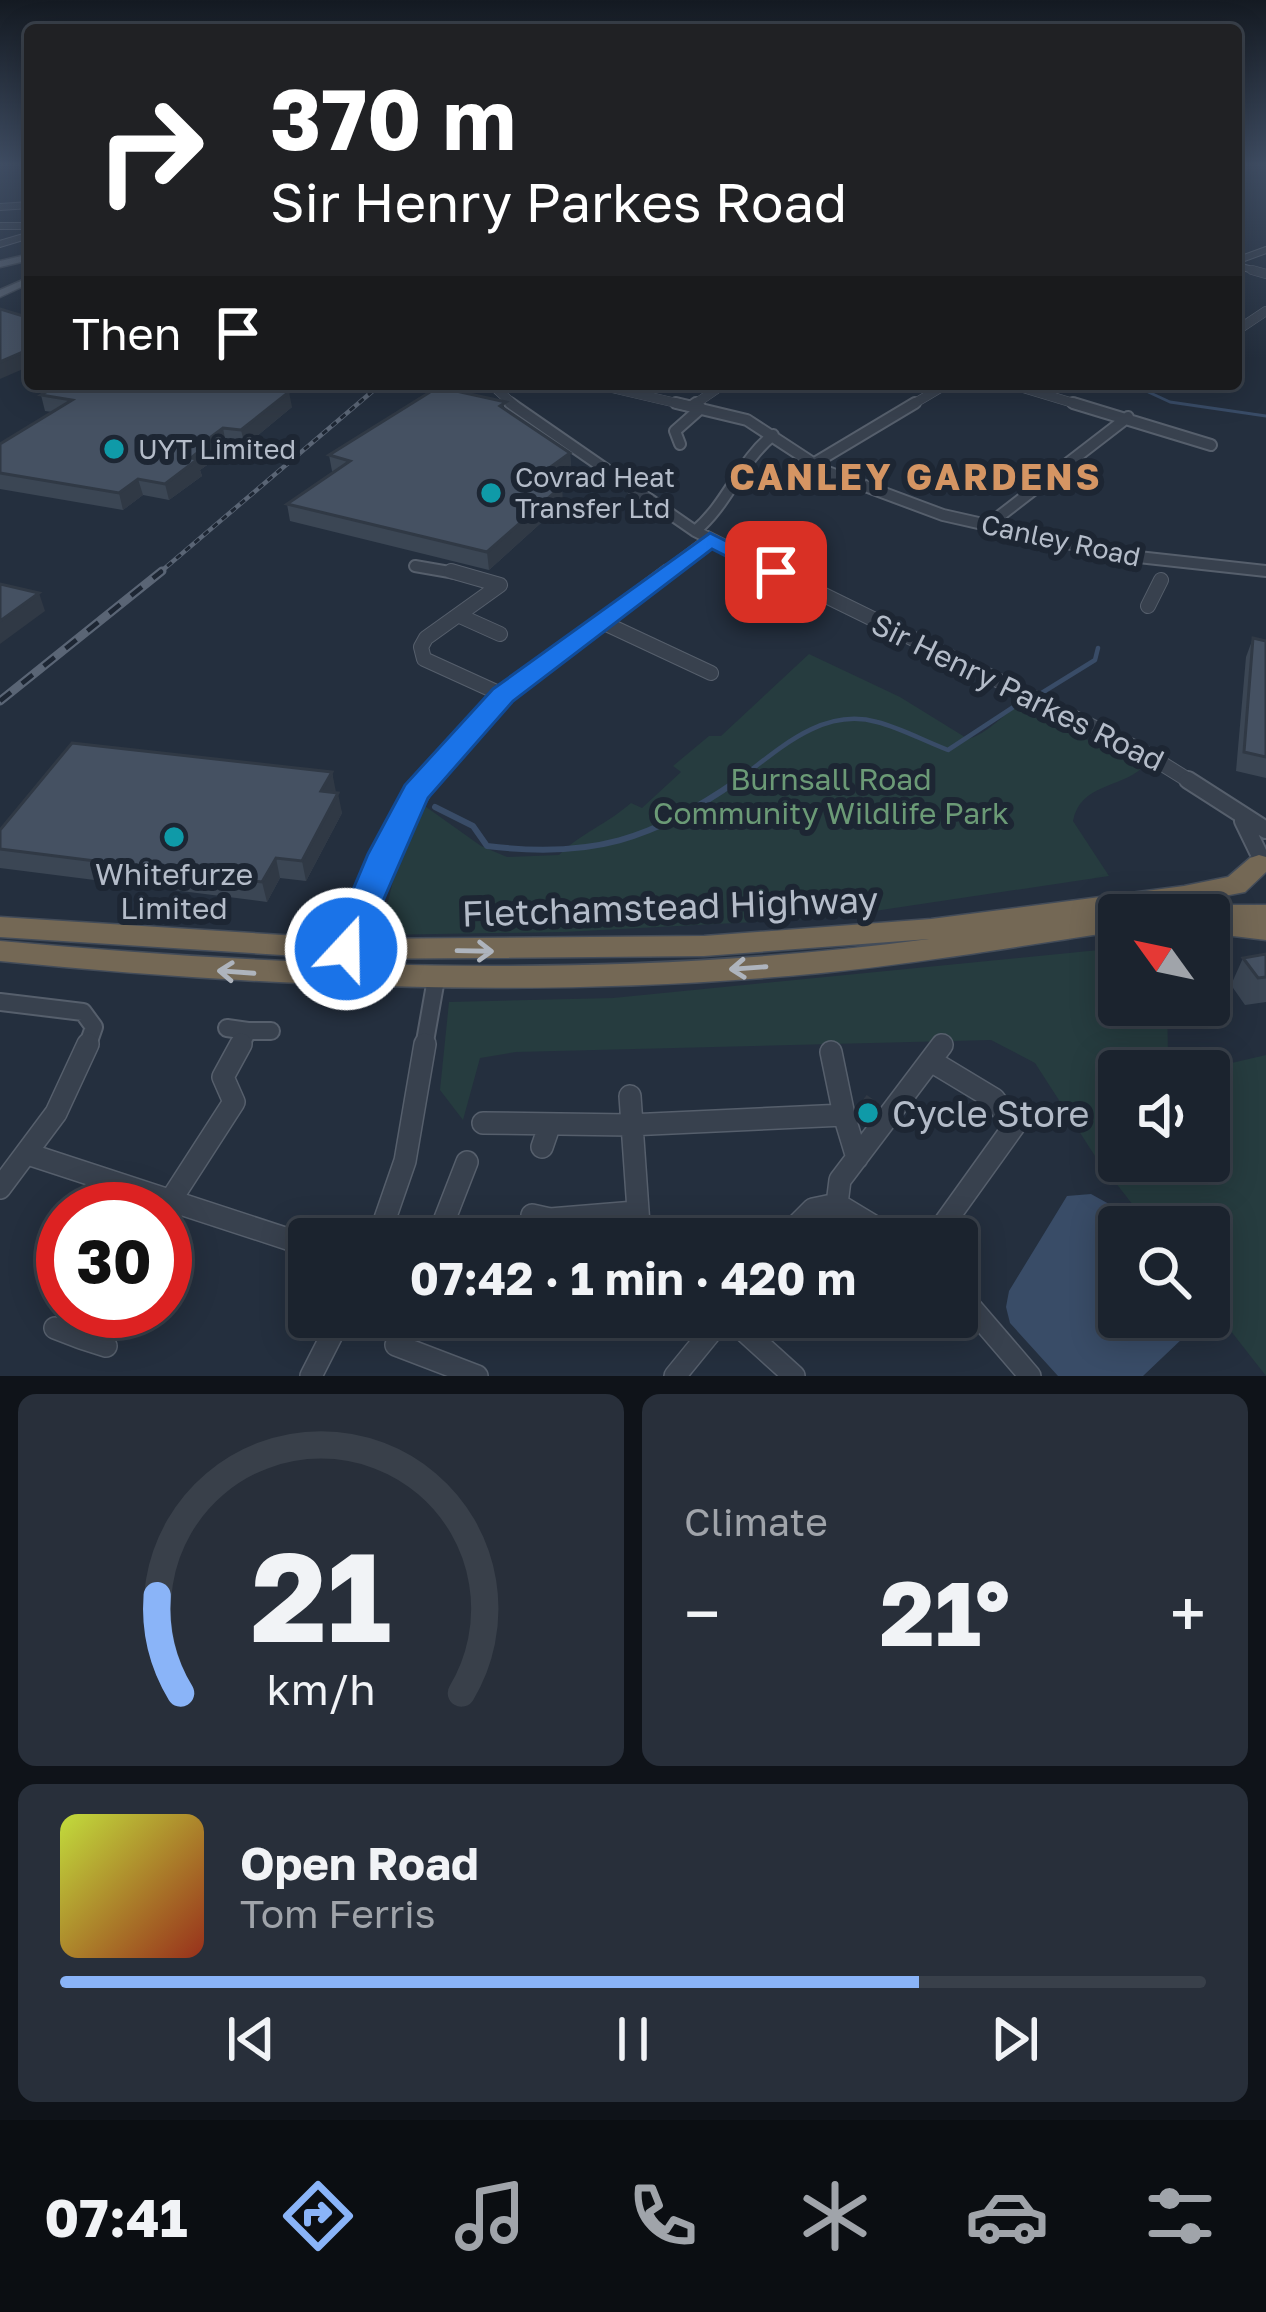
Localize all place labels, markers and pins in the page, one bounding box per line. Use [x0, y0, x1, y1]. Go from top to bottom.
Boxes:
place label: UYT Limited [138, 433, 296, 465]
marker: UYT Limited [101, 436, 127, 462]
place label: Covrad Heat Transfer Ltd [515, 461, 675, 524]
marker: Covrad Heat Transfer Ltd [478, 480, 504, 506]
pin [725, 521, 827, 623]
marker: Whitefurze Limited [161, 824, 187, 850]
place label: Whitefurze Limited [95, 856, 253, 926]
place label: Cycle Store [892, 1092, 1089, 1135]
marker: Cycle Store [855, 1100, 881, 1126]

